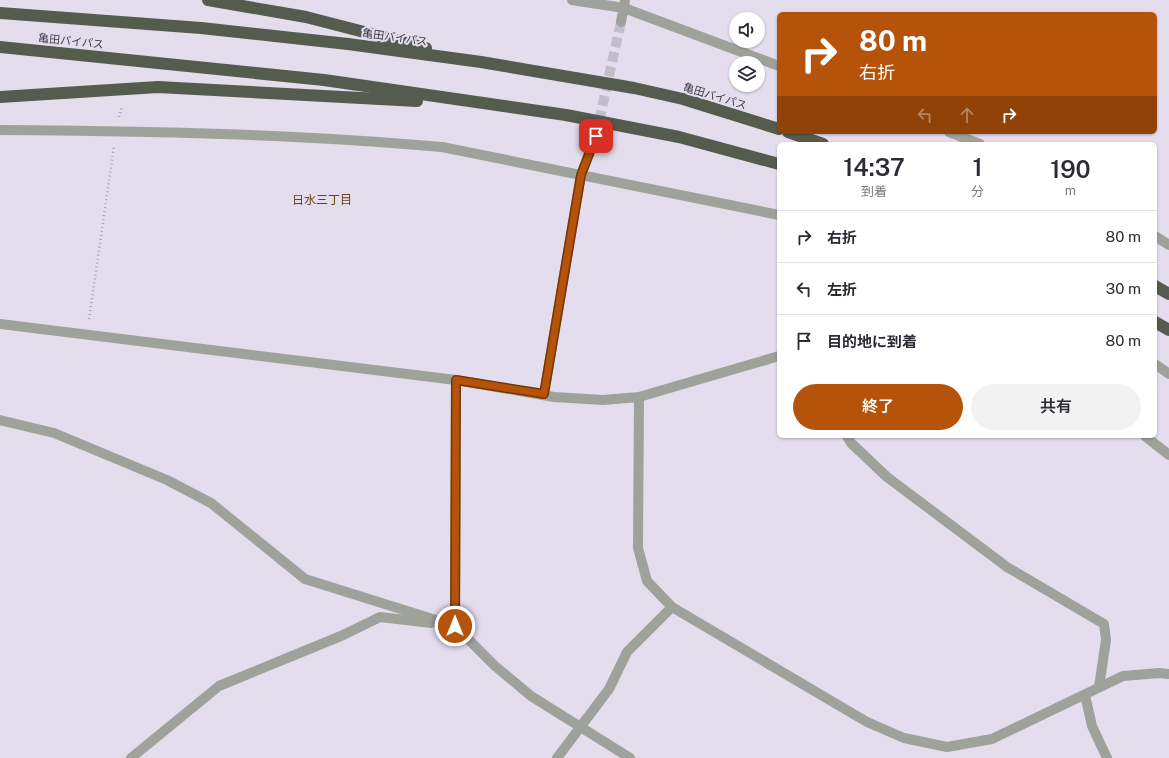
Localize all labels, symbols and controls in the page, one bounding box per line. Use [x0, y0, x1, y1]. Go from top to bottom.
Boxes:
map controls [729, 12, 765, 92]
button: sound [729, 12, 765, 48]
text: 80 m [859, 24, 927, 57]
street label: 亀田バイパス [362, 26, 428, 48]
icon: right [793, 28, 845, 80]
street label: 亀田バイパス [38, 32, 104, 50]
button: layers [729, 56, 765, 92]
text: 右折 [859, 62, 895, 83]
street label: 亀田バイパス [682, 81, 748, 111]
icon: left [914, 104, 936, 126]
icon: ahead [956, 104, 978, 126]
icon: right [998, 104, 1020, 126]
pin [579, 119, 613, 153]
icon: arrive [585, 125, 607, 147]
text: 14:37 [843, 153, 905, 181]
text: 1 [972, 153, 982, 181]
text: 190 [1050, 155, 1091, 183]
text: m [1065, 183, 1076, 198]
text: 到着 [861, 184, 887, 199]
text: 分 [971, 184, 984, 199]
district label: 日水三丁目 [292, 193, 352, 207]
icon: right [793, 226, 815, 248]
text: 80 m [1106, 228, 1141, 245]
text: 右折 [827, 229, 857, 246]
icon: left [793, 278, 815, 300]
text: 30 m [1106, 280, 1141, 297]
text: 左折 [827, 281, 857, 298]
icon: arrive [793, 330, 815, 352]
text: 80 m [1106, 332, 1141, 349]
text: 目的地に到着 [827, 333, 917, 350]
button: 終了 [793, 384, 963, 430]
button: 共有 [971, 384, 1141, 430]
position arrow [434, 605, 476, 647]

